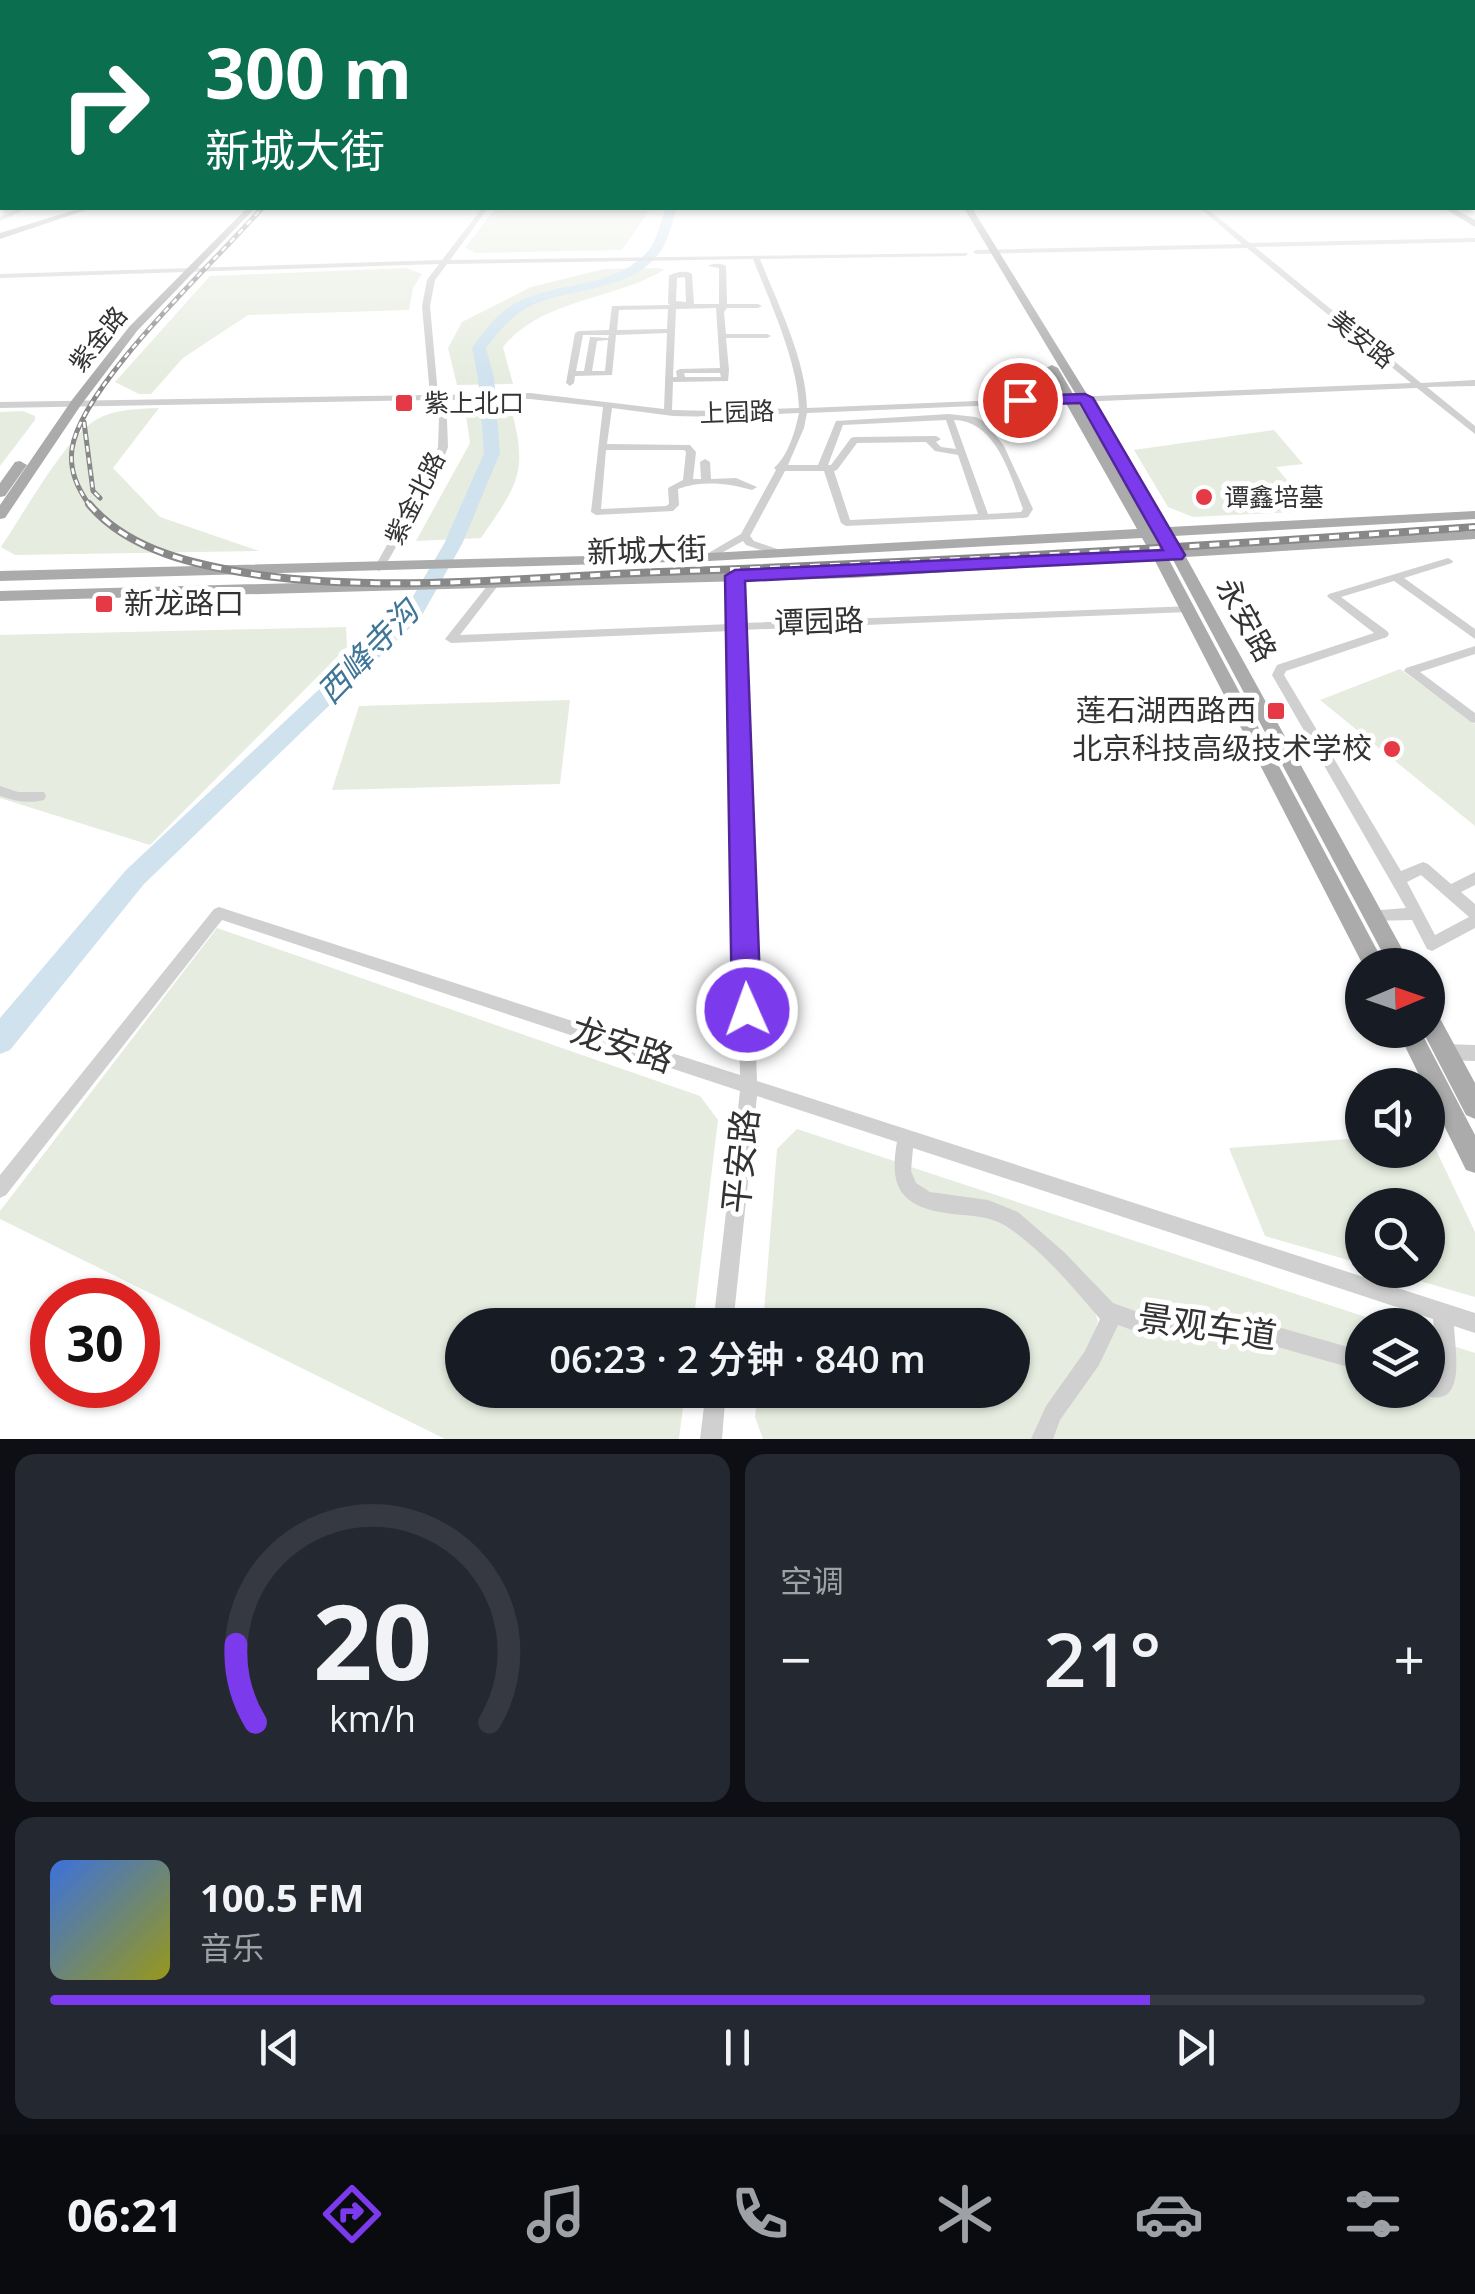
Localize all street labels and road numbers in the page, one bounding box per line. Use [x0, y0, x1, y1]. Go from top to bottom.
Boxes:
street label: 紫金路 [60, 299, 134, 378]
street label: 美安路 [1323, 301, 1402, 375]
street label: 上园路 [699, 393, 775, 429]
street label: 紫金北路 [376, 445, 452, 550]
street label: 新城大街 [586, 527, 708, 572]
street label: 永安路 [1208, 570, 1287, 669]
street label: 谭园路 [773, 598, 865, 643]
street label: 龙安路 [565, 1005, 680, 1082]
street label: 平安路 [711, 1106, 768, 1216]
street label: 景观车道 [1135, 1293, 1280, 1359]

